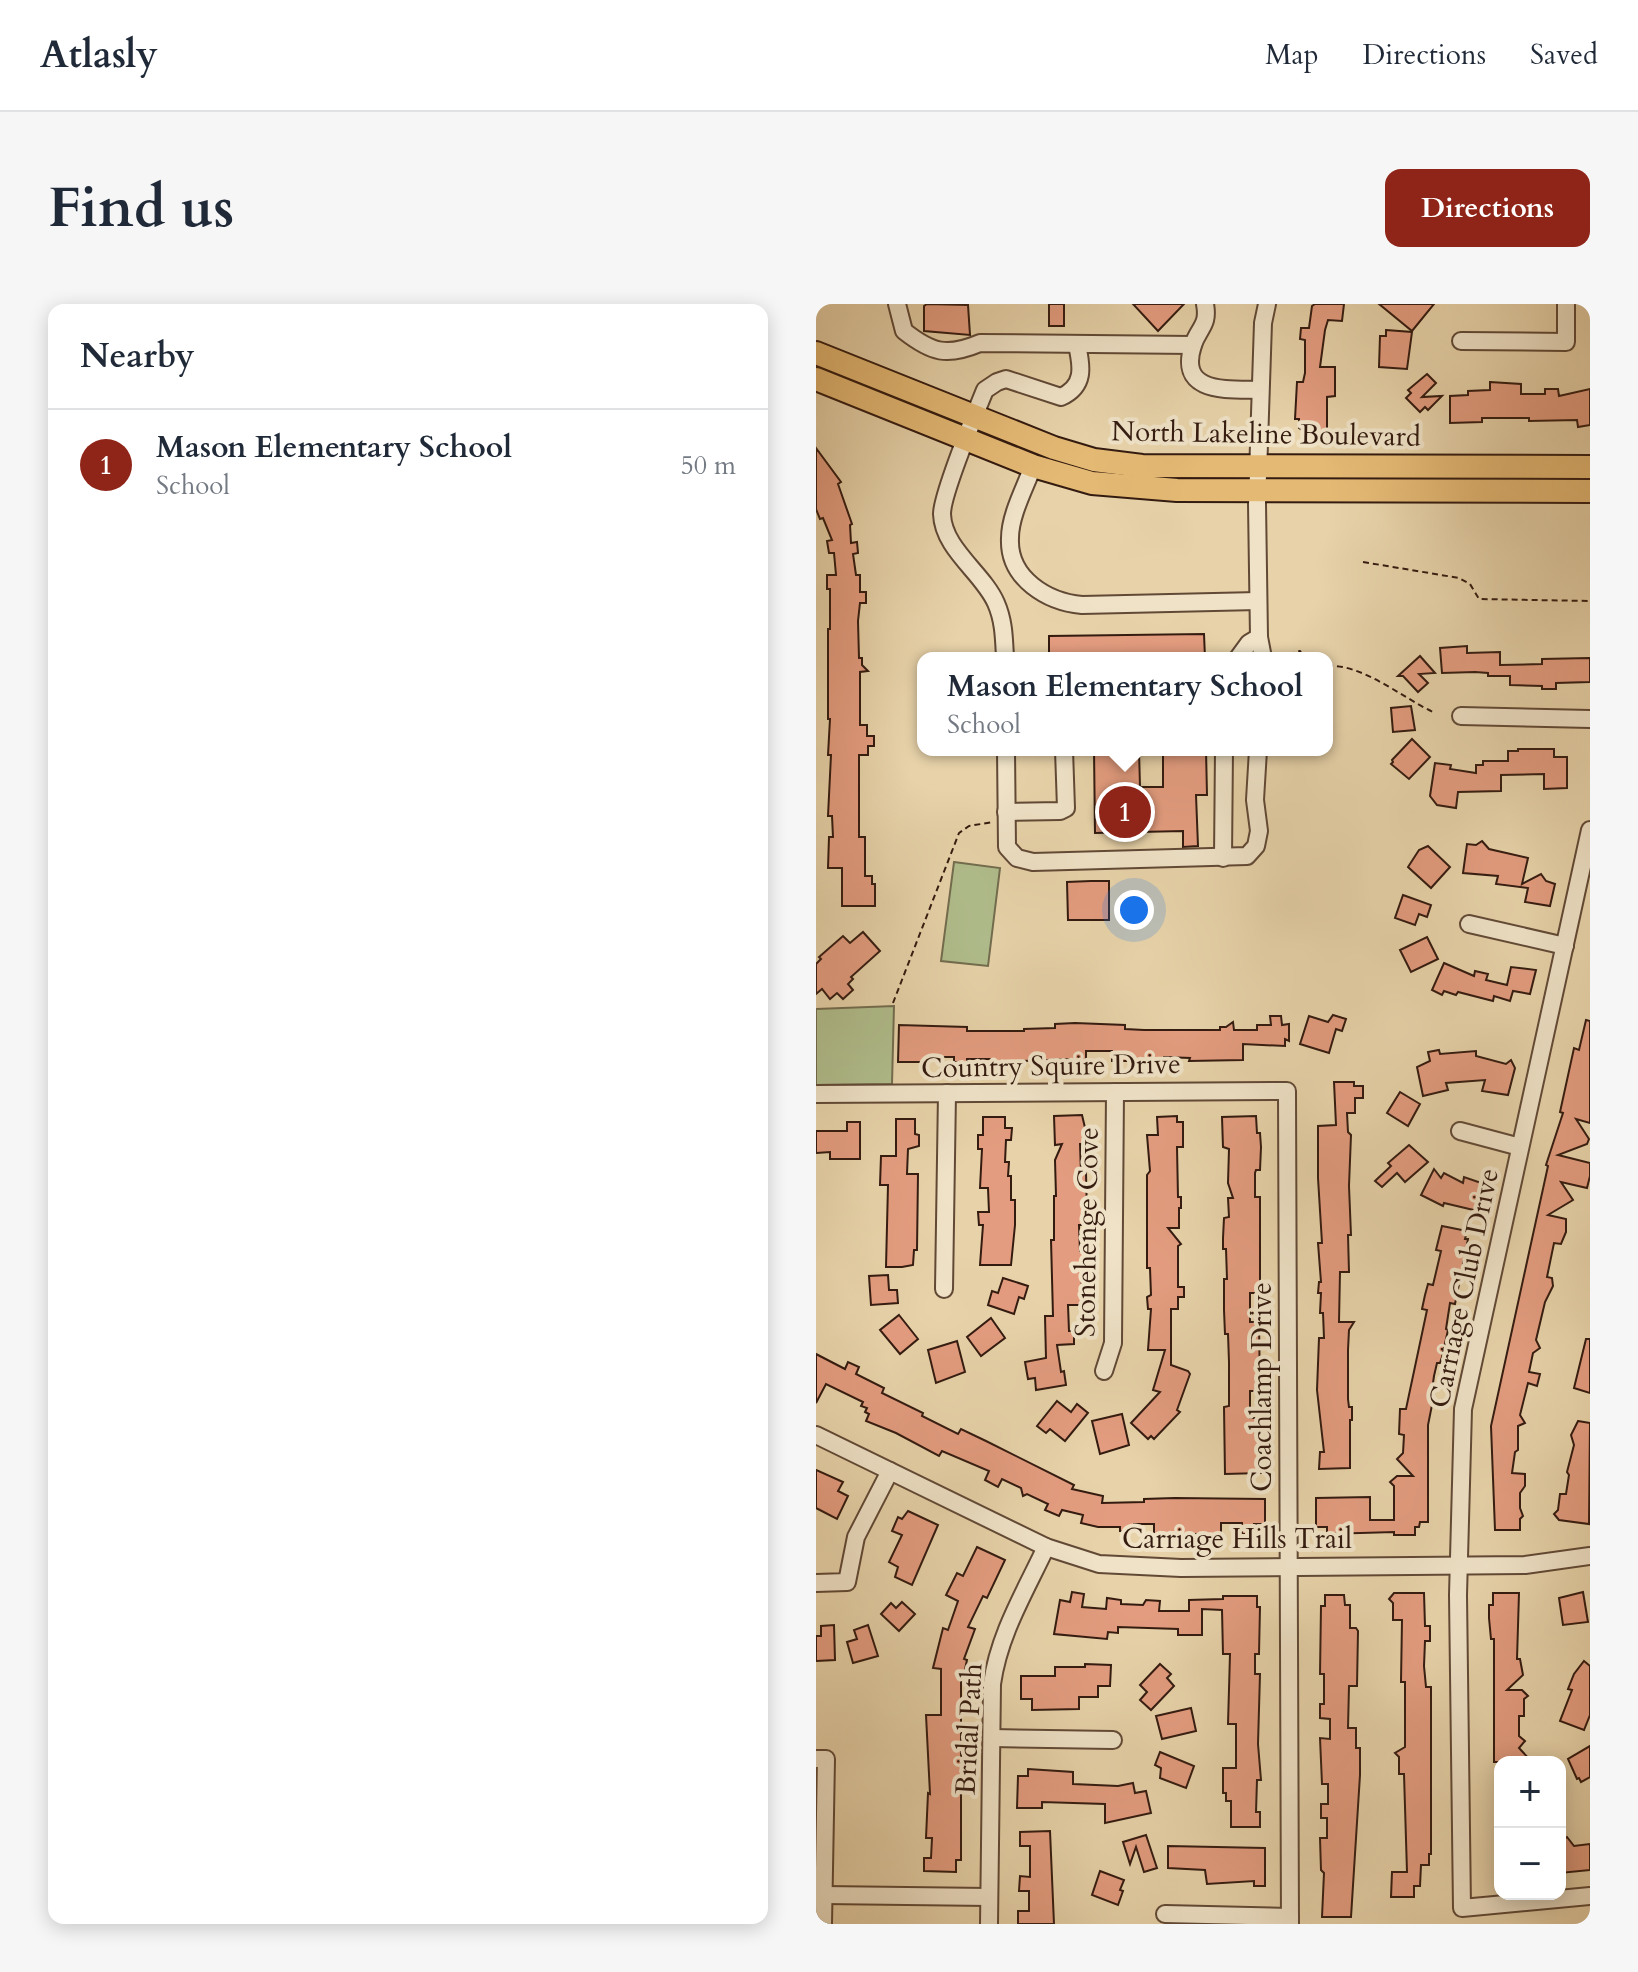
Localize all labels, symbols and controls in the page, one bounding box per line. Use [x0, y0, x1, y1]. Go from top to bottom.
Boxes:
text: Atlasly [40, 29, 158, 81]
text: Map [1265, 36, 1319, 74]
text: Directions [1363, 36, 1486, 74]
text: Saved [1530, 36, 1598, 74]
button: Directions [1385, 169, 1590, 247]
text: Find us [48, 171, 234, 246]
text: Nearby [80, 333, 195, 379]
street label: North Lakeline Boulevard [1111, 412, 1421, 456]
text: Mason Elementary School [156, 427, 512, 468]
text: 1 [99, 448, 113, 483]
text: 50 m [680, 448, 736, 483]
text: School [156, 468, 230, 503]
popup [917, 652, 1333, 756]
text: Mason Elementary School [947, 666, 1303, 707]
text: School [947, 707, 1021, 742]
pin: 1 [1099, 782, 1151, 842]
your location [1114, 890, 1154, 930]
street label: Country Squire Drive [921, 1045, 1181, 1087]
street label: Stonehenge Cove [1066, 1127, 1108, 1337]
street label: Carriage Club Drive [1420, 1165, 1508, 1411]
street label: Coachlamp Drive [1243, 1282, 1281, 1492]
street label: Carriage Hills Trail [1122, 1520, 1352, 1558]
street label: Bridal Path [947, 1662, 991, 1796]
map controls [1494, 1756, 1566, 1900]
button: + [1494, 1756, 1566, 1828]
button: − [1494, 1828, 1566, 1900]

